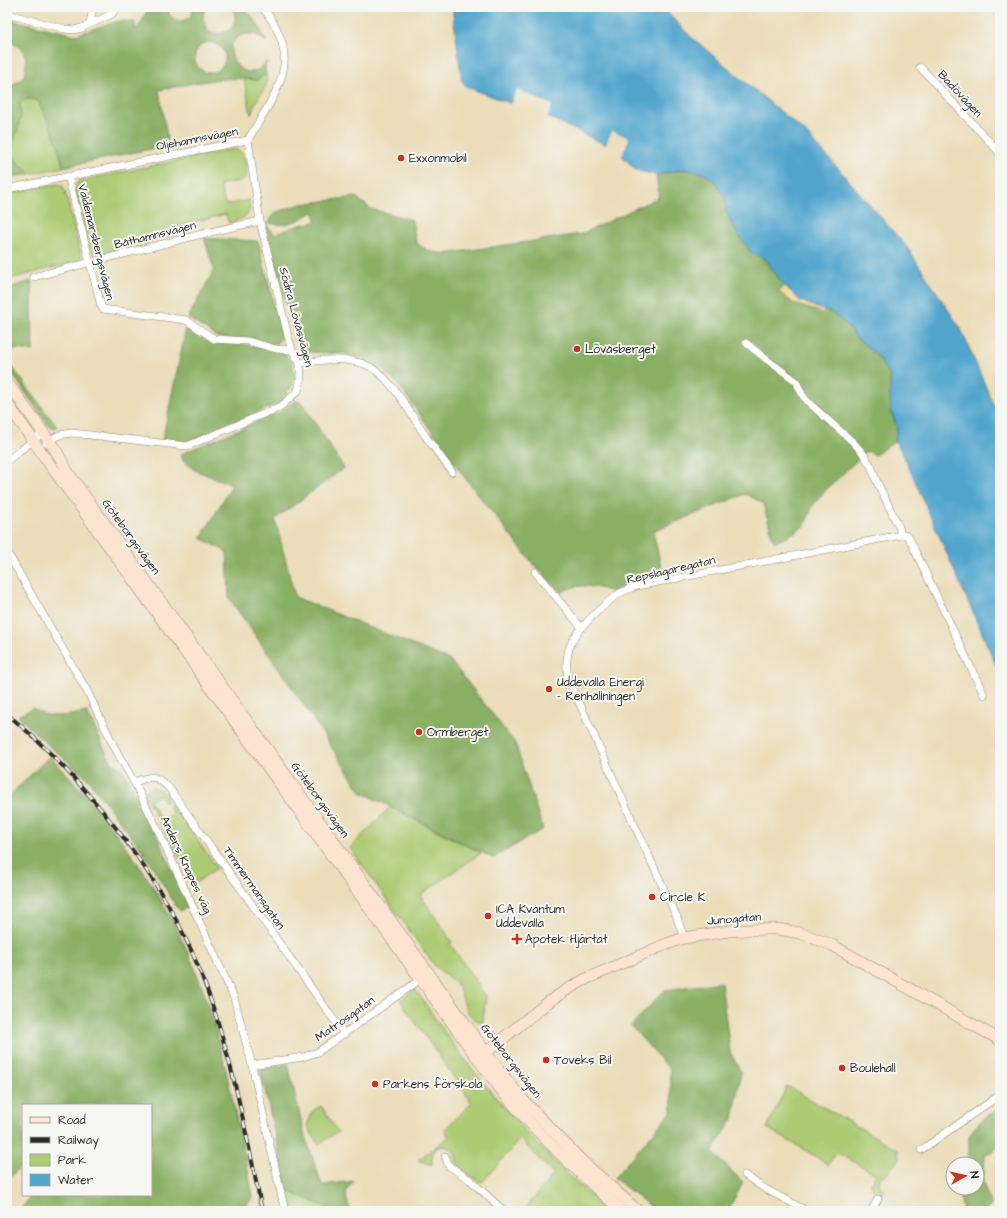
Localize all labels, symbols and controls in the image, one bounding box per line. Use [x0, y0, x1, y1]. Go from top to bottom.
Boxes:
street label: Badövägen [933, 67, 986, 122]
street label: Oljehamnsvägen [155, 123, 240, 156]
place label: Exxonmobil [409, 150, 467, 167]
marker: Exxonmobil [396, 153, 406, 163]
street label: Valdemarsbergsvägen [72, 182, 119, 302]
street label: Båthamnsvägen [112, 217, 198, 254]
street label: Södra Lövåsvägen [274, 265, 317, 369]
place label: Lövåsberget [585, 341, 656, 359]
marker: Lövåsberget [572, 344, 582, 354]
street label: Göteborgsvägen [97, 496, 164, 579]
street label: Repslagaregatan [625, 552, 717, 589]
place label: Uddevalla Energi - Renhållningen [557, 674, 644, 706]
marker: Uddevalla Energi - Renhållningen [544, 684, 554, 694]
place label: Ormberget [427, 724, 489, 742]
marker: Ormberget [414, 727, 424, 737]
street label: Göteborgsvägen [286, 759, 353, 842]
street label: Anders Knapes väg [155, 814, 216, 917]
street label: Timmermansgatan [218, 843, 289, 934]
place label: Circle K [660, 889, 706, 906]
marker: Circle K [647, 892, 657, 902]
place label: ICA Kvantum Uddevalla [496, 901, 565, 932]
street label: Junogatan [706, 908, 762, 931]
marker: ICA Kvantum Uddevalla [483, 911, 493, 921]
place label: Apotek Hjärtat [525, 931, 608, 948]
marker: Apotek Hjärtat [512, 934, 522, 944]
street label: Matrosgatan [312, 992, 379, 1047]
street label: Göteborgsvägen [476, 1020, 545, 1102]
place label: Toveks Bil [554, 1052, 611, 1069]
marker: Toveks Bil [541, 1055, 551, 1065]
place label: Boulehall [850, 1060, 896, 1077]
marker: Boulehall [837, 1063, 847, 1073]
place label: Parkens förskola [383, 1076, 483, 1093]
marker: Parkens förskola [370, 1079, 380, 1089]
legend [22, 1104, 152, 1196]
text: Road [58, 1112, 86, 1129]
text: Railway [58, 1132, 99, 1150]
text: Park [58, 1152, 86, 1169]
north arrow [945, 1156, 985, 1196]
text: N [966, 1170, 982, 1179]
text: Water [58, 1172, 94, 1189]

